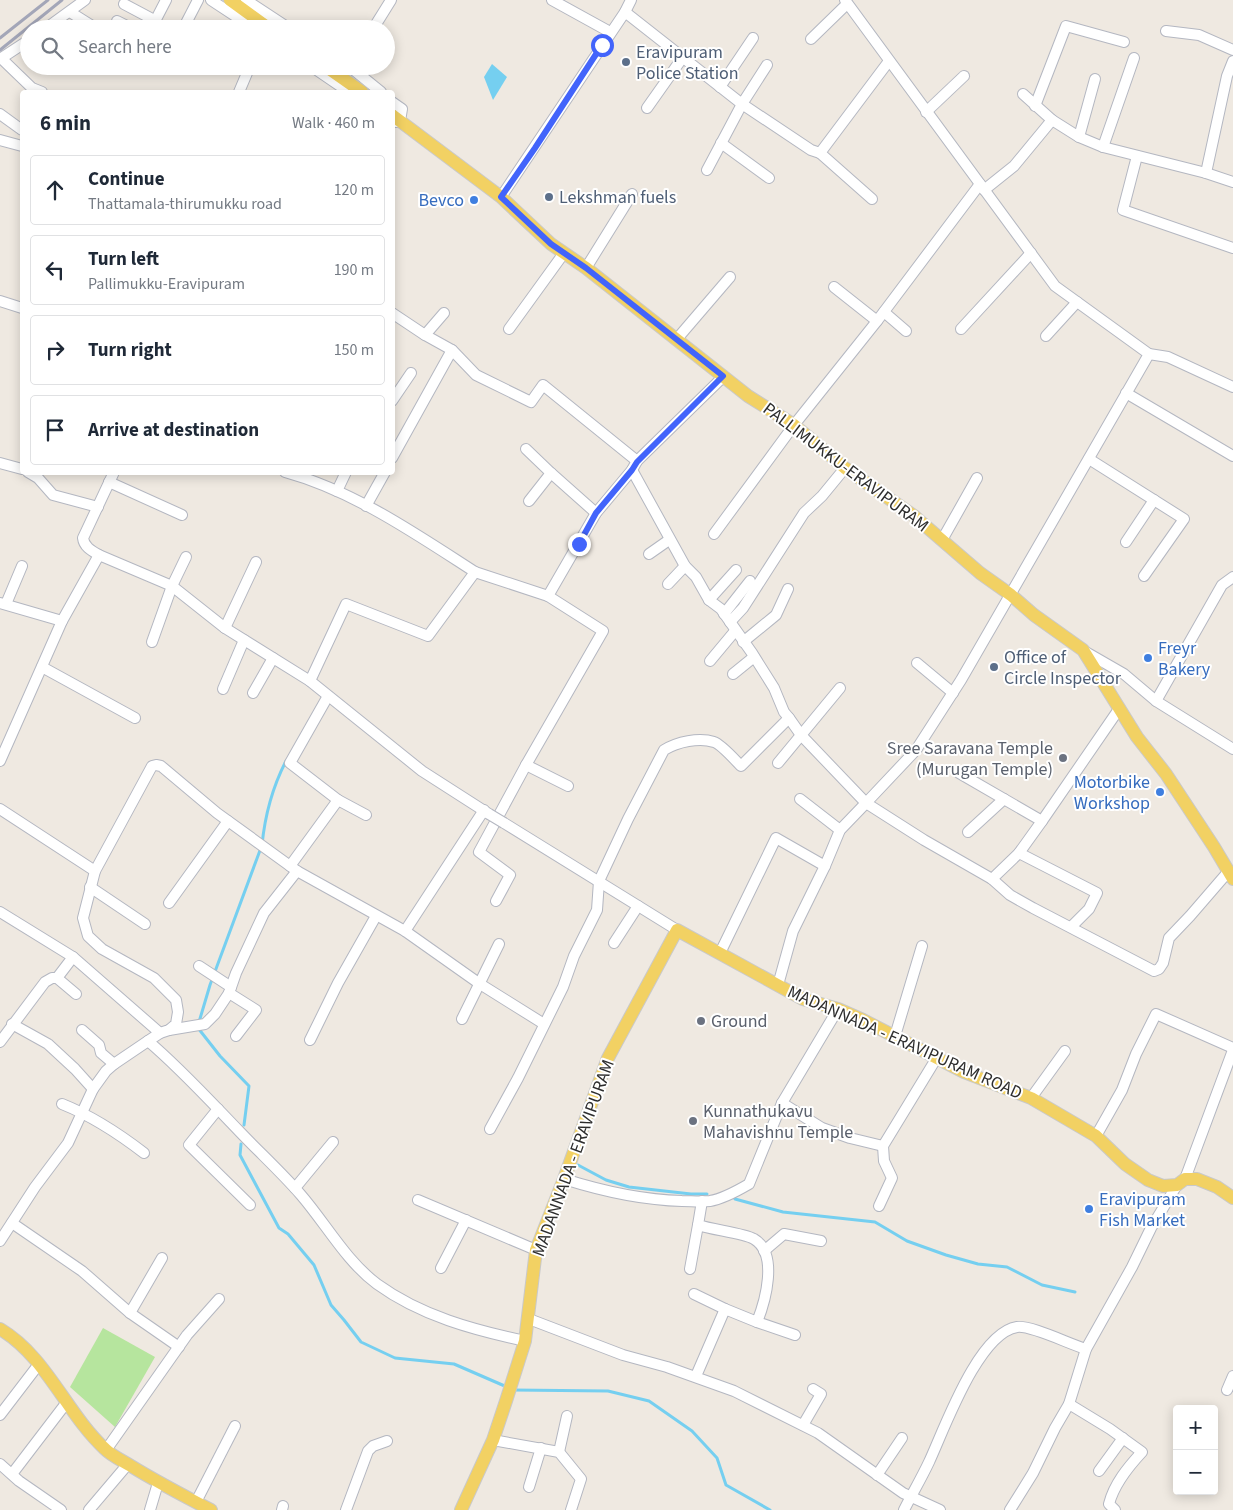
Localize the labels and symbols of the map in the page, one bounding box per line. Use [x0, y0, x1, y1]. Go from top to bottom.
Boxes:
route start [591, 34, 614, 57]
place label: Eravipuram Police Station [636, 40, 739, 86]
marker: Eravipuram Police Station [620, 56, 632, 68]
place label: Lekshman fuels [559, 185, 676, 210]
place label: Bevco [418, 188, 464, 213]
marker: Lekshman fuels [543, 191, 555, 203]
marker: Bevco [468, 194, 480, 206]
street label: PALLIMUKKU-ERAVIPURAM [758, 397, 934, 538]
route end [568, 533, 591, 556]
place label: Freyr Bakery [1158, 636, 1211, 682]
place label: Office of Circle Inspector [1004, 645, 1122, 691]
marker: Freyr Bakery [1142, 652, 1154, 664]
marker: Office of Circle Inspector [988, 661, 1000, 673]
place label: Sree Saravana Temple (Murugan Temple) [887, 736, 1053, 782]
marker: Sree Saravana Temple (Murugan Temple) [1057, 752, 1069, 764]
place label: Motorbike Workshop [1074, 770, 1150, 816]
marker: Motorbike Workshop [1154, 786, 1166, 798]
street label: MADANNADA - ERAVIPURAM ROAD [783, 979, 1026, 1106]
place label: Ground [711, 1009, 768, 1034]
marker: Ground [695, 1015, 707, 1027]
street label: MADANNADA - ERAVIPURAM [526, 1056, 621, 1260]
place label: Kunnathukavu Mahavishnu Temple [703, 1099, 853, 1145]
marker: Kunnathukavu Mahavishnu Temple [687, 1115, 699, 1127]
place label: Eravipuram Fish Market [1099, 1187, 1186, 1233]
marker: Eravipuram Fish Market [1083, 1203, 1095, 1215]

